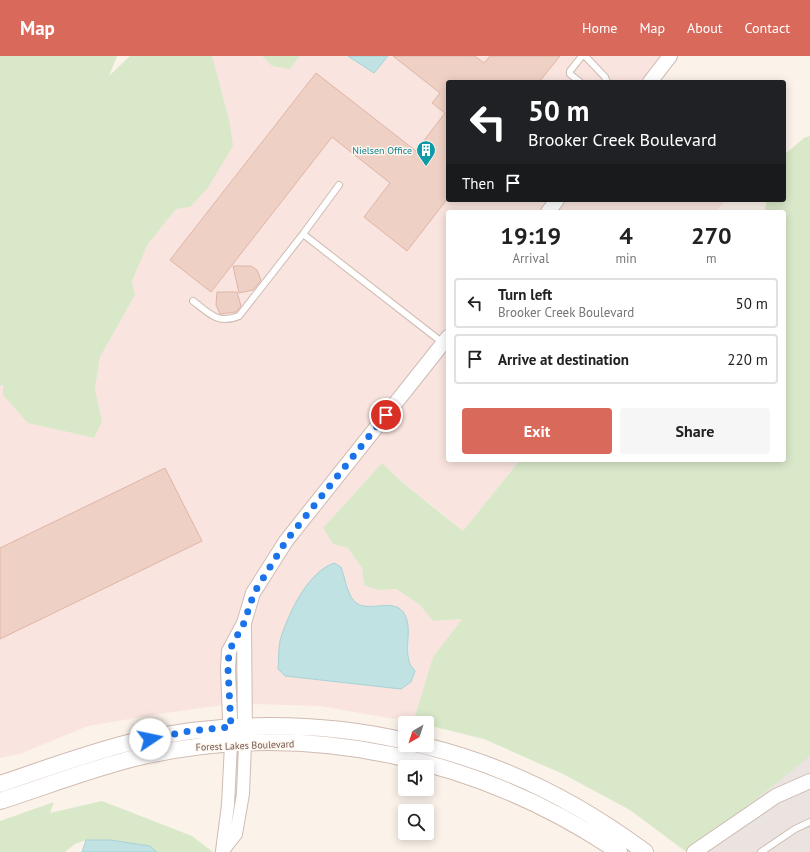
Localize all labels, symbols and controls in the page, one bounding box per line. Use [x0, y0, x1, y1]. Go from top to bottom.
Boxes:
text: Map [20, 16, 55, 40]
text: Home [582, 19, 617, 37]
text: Map [639, 19, 665, 37]
text: About [687, 19, 723, 37]
text: Contact [745, 19, 790, 37]
text: 50 m [528, 92, 589, 129]
icon: left [462, 96, 514, 148]
text: Brooker Creek Boulevard [528, 128, 717, 151]
building icon: Nielsen Office [415, 139, 437, 167]
place label: Nielsen Office [352, 144, 412, 157]
icon: arrive [502, 172, 524, 194]
text: Then [462, 174, 494, 193]
text: 19:19 [500, 220, 561, 251]
text: 4 [619, 220, 633, 251]
text: 270 [691, 220, 732, 251]
text: Arrival [513, 250, 549, 267]
text: min [615, 250, 637, 267]
text: m [706, 250, 717, 267]
text: Turn left [498, 285, 552, 304]
icon: left [464, 292, 486, 314]
text: 50 m [735, 294, 768, 313]
text: Brooker Creek Boulevard [498, 304, 634, 321]
icon: arrive [464, 348, 486, 370]
text: Arrive at destination [498, 350, 629, 369]
text: 220 m [727, 350, 768, 369]
pin [369, 398, 403, 432]
icon: arrive [375, 404, 397, 426]
button: Exit [462, 408, 612, 454]
button: Share [620, 408, 770, 454]
north arrow [398, 716, 434, 752]
map controls [398, 716, 434, 840]
position arrow [129, 718, 171, 760]
street label: Forest Lakes Boulevard [195, 737, 295, 754]
button: sound [398, 760, 434, 796]
button: search [398, 804, 434, 840]

